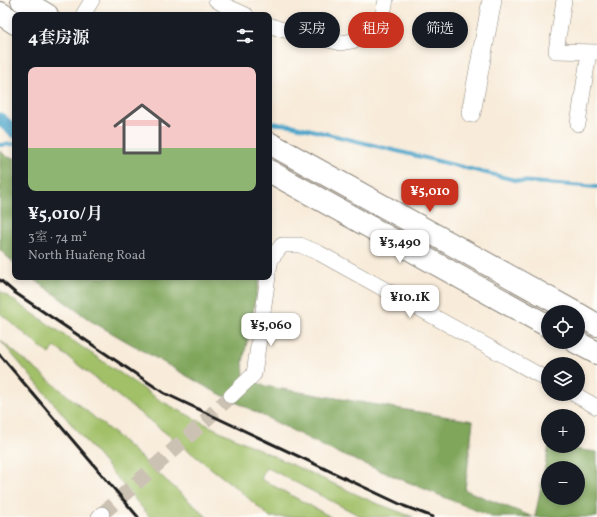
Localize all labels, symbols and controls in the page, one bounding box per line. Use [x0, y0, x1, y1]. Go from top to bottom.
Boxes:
chip: 买房 [284, 12, 340, 48]
chip: 租房 [348, 12, 404, 48]
chip: 筛选 [412, 12, 468, 48]
icon: filters [234, 25, 256, 47]
text: 4套房源 [28, 27, 89, 50]
icon: home [106, 93, 178, 165]
pin: ¥5,010 [397, 179, 463, 213]
text: ¥5,010 [410, 183, 450, 201]
text: ¥5,010/月 [28, 203, 103, 226]
text: 3室 · 74 m² [28, 229, 87, 247]
pin: ¥3,490 [367, 230, 433, 264]
text: ¥3,490 [379, 234, 421, 252]
text: North Huafeng Road [28, 247, 145, 265]
pin: ¥10.1K [377, 285, 443, 319]
text: ¥10.1K [390, 289, 430, 307]
map controls [541, 305, 585, 505]
button: locate [541, 305, 585, 349]
pin: ¥5,060 [238, 313, 304, 347]
text: ¥5,060 [250, 317, 292, 335]
button: layers [541, 357, 585, 401]
button: + [541, 409, 585, 453]
button: − [541, 461, 585, 505]

